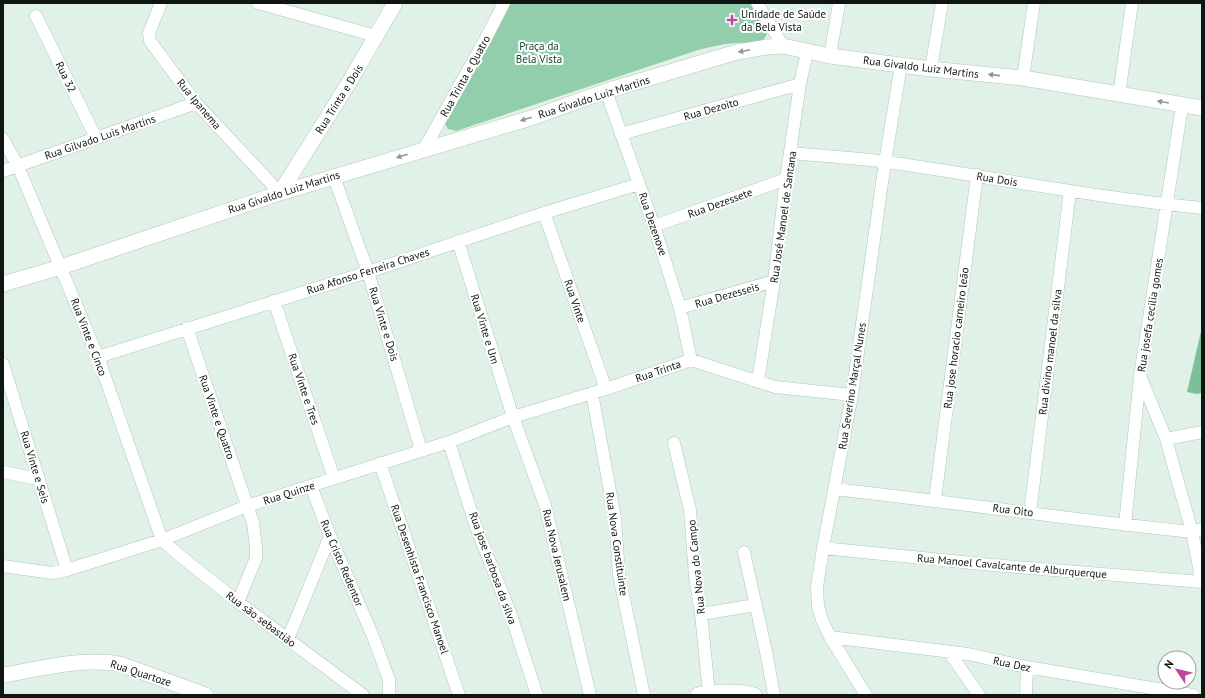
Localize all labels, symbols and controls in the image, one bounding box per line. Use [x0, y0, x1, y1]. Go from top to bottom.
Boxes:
place label: Unidade de Saúde da Bela Vista [741, 7, 827, 34]
marker: Unidade de Saúde da Bela Vista [726, 14, 738, 26]
street label: Rua Trinta e Quatro [437, 33, 493, 119]
park label: Praça da Bela Vista [516, 39, 562, 66]
one-way arrow [738, 48, 750, 54]
street label: Rua Givaldo Luiz Martins [862, 53, 980, 81]
street label: Rua 32 [53, 59, 79, 95]
street label: Rua Trinta e Dois [312, 61, 366, 136]
street label: Rua Givaldo Luiz Martins [536, 72, 652, 122]
one-way arrow [988, 72, 1000, 79]
street label: Rua Ipanema [174, 76, 224, 132]
street label: Rua Dezoito [682, 94, 740, 124]
one-way arrow [1157, 99, 1170, 105]
street label: Rua Gilvado Luis Martins [43, 111, 158, 163]
one-way arrow [520, 116, 532, 122]
street label: Rua José Manoel de Santana [767, 150, 799, 284]
one-way arrow [395, 153, 407, 159]
street label: Rua Givaldo Luiz Martins [226, 167, 342, 217]
street label: Rua Dois [975, 169, 1019, 189]
street label: Rua Dezessete [686, 185, 755, 221]
street label: Rua Dezenove [636, 190, 671, 258]
street label: Rua Afonso Ferreira Chaves [305, 244, 431, 297]
street label: Rua josefa cecilia gomes [1134, 257, 1166, 373]
street label: Rua jose horacio carneiro leão [940, 267, 972, 409]
street label: Rua Vinte [561, 278, 589, 325]
street label: Rua Dezesseis [693, 279, 761, 311]
street label: Rua Vinte e Dois [366, 285, 402, 363]
street label: Rua divino manoel da silva [1035, 288, 1065, 416]
street label: Rua Vinte e Um [468, 292, 502, 366]
street label: Rua Vinte e Cinco [68, 296, 110, 378]
street label: Rua Severino Marçal Nunes [835, 321, 869, 450]
street label: Rua Vinte e Tres [285, 351, 323, 427]
street label: Rua Trinta [633, 357, 683, 385]
street label: Rua Vinte e Quatro [196, 373, 238, 461]
street label: Rua Vinte e Seis [17, 429, 53, 505]
street label: Rua Quinze [261, 478, 317, 508]
street label: Rua Nova Constituinte [603, 491, 631, 597]
street label: Rua Oito [992, 501, 1034, 519]
street label: Rua Desenhista Francisco Manoel [388, 502, 452, 656]
street label: Rua Nova Jerusalem [540, 508, 574, 602]
street label: Rua jose barbosa da silva [466, 510, 520, 626]
street label: Rua Cristo Redentor [317, 517, 367, 609]
street label: Rua Nova do Campo [684, 519, 708, 615]
street label: Rua Manoel Cavalcante de Alburquerque [916, 551, 1108, 581]
street label: Rua são sebastião [223, 588, 299, 650]
north arrow [1157, 650, 1197, 690]
street label: Rua Dez [992, 653, 1032, 675]
street label: Rua Quartoze [109, 657, 174, 690]
text: N [1161, 657, 1177, 671]

